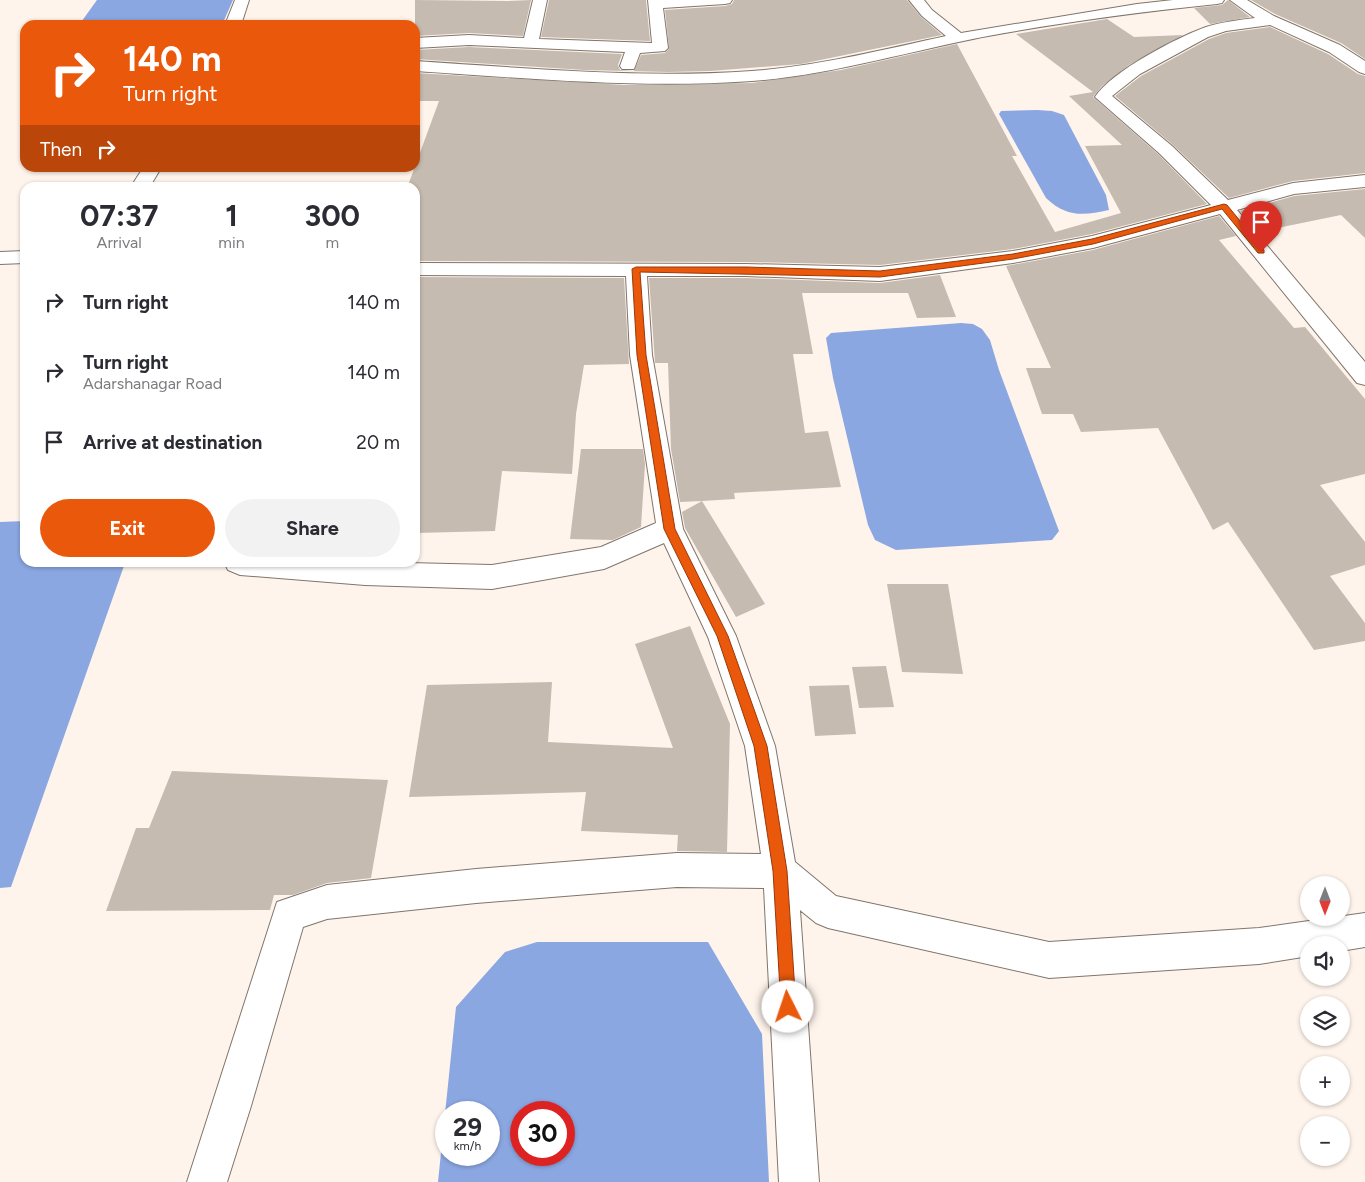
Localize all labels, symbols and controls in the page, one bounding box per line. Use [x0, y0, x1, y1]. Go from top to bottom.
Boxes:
text: 140 m [123, 38, 221, 80]
icon: right [40, 40, 105, 105]
text: Turn right [123, 80, 218, 107]
icon: right [92, 135, 120, 163]
text: Then [40, 138, 82, 161]
text: 07:37 [80, 197, 158, 234]
text: 1 [225, 197, 238, 234]
text: 300 [305, 197, 360, 234]
pin [1240, 201, 1282, 252]
icon: arrive [1247, 208, 1275, 236]
text: Arrival [97, 233, 142, 252]
text: min [218, 233, 245, 252]
text: m [325, 233, 339, 252]
icon: right [40, 288, 68, 316]
text: Turn right [83, 291, 169, 314]
text: 140 m [347, 291, 400, 314]
text: Turn right [83, 351, 169, 374]
icon: right [40, 358, 68, 386]
text: 140 m [347, 361, 400, 384]
text: Adarshanagar Road [83, 374, 222, 393]
icon: arrive [40, 428, 68, 456]
text: Arrive at destination [83, 431, 262, 454]
text: 20 m [356, 431, 400, 454]
button: Exit [40, 499, 215, 557]
button: Share [225, 499, 400, 557]
north arrow [1300, 876, 1350, 926]
map controls [1300, 876, 1350, 1166]
button: sound [1300, 936, 1350, 986]
position arrow [761, 980, 813, 1032]
button: layers [1300, 996, 1350, 1046]
button: + [1300, 1056, 1350, 1106]
speed limit sign: 30 [510, 1101, 575, 1166]
text: 29 [453, 1112, 482, 1142]
button: − [1300, 1116, 1350, 1166]
text: km/h [454, 1139, 481, 1153]

